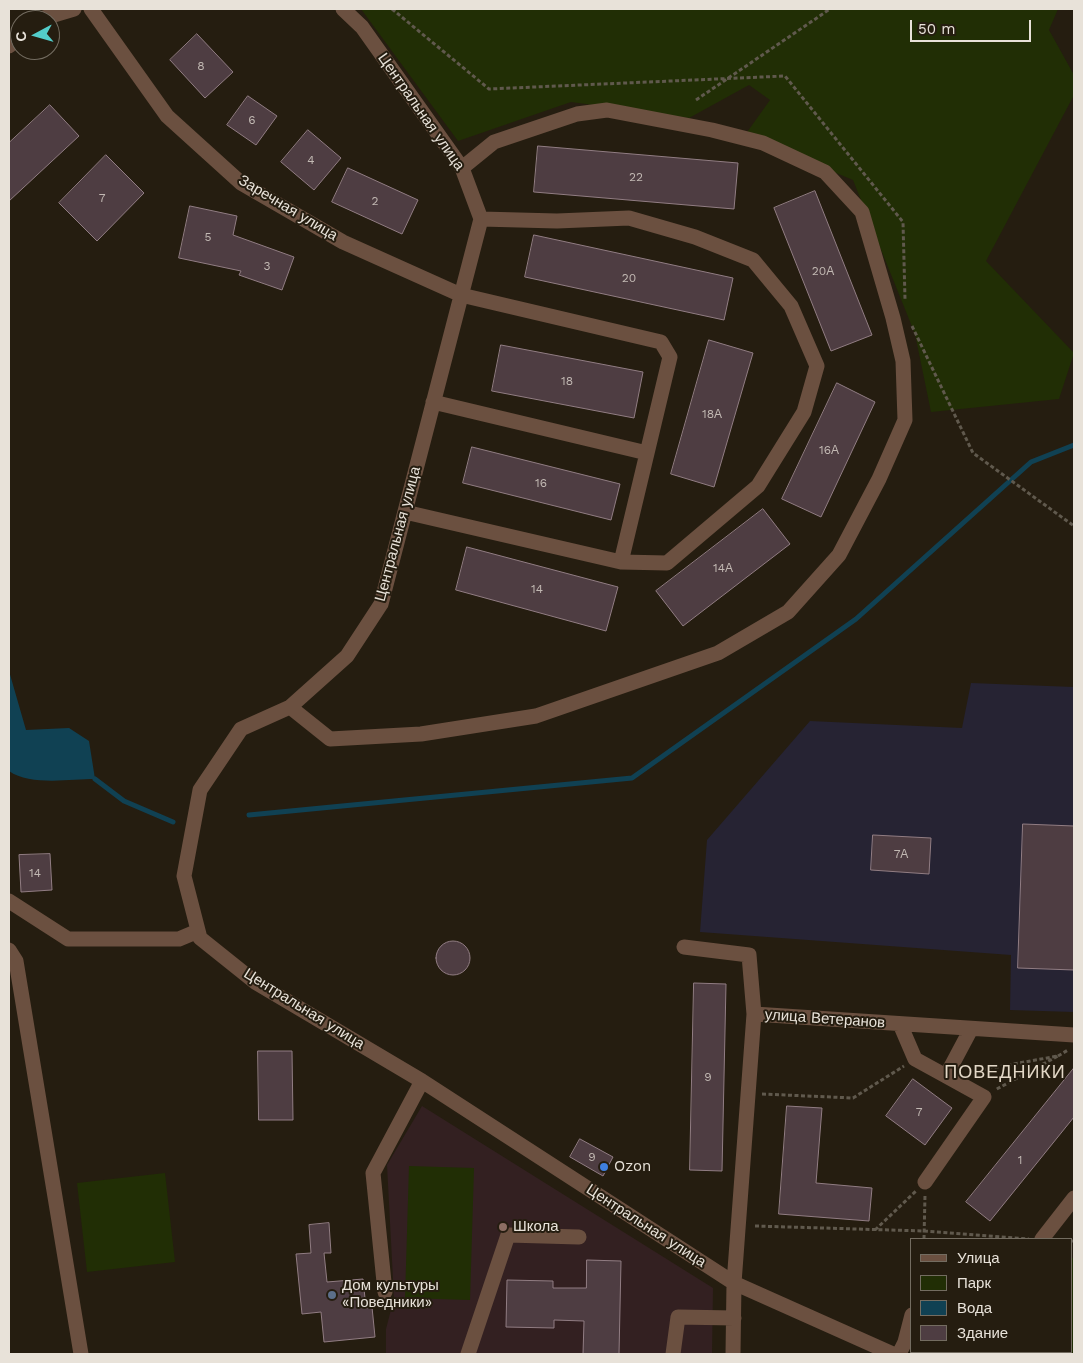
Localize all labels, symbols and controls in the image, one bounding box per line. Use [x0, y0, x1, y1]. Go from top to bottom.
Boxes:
north arrow [10, 10, 60, 60]
scale bar [913, 10, 1034, 42]
text: 50 m [918, 20, 955, 38]
text: С [13, 31, 30, 42]
street label: Центральная улица [374, 50, 468, 174]
house number: 8 [197, 59, 205, 73]
house number: 6 [248, 113, 256, 127]
house number: 4 [307, 153, 315, 167]
house number: 22 [629, 170, 643, 184]
street label: Заречная улица [235, 171, 341, 245]
house number: 7 [99, 191, 105, 205]
house number: 2 [372, 194, 378, 208]
house number: 5 [205, 230, 211, 244]
house number: 3 [264, 259, 270, 273]
house number: 20А [812, 264, 834, 278]
house number: 20 [622, 271, 636, 285]
house number: 18 [561, 374, 573, 388]
house number: 18А [702, 407, 722, 421]
house number: 16А [819, 443, 839, 457]
street label: Центральная улица [371, 465, 425, 603]
house number: 16 [535, 476, 547, 490]
house number: 14А [713, 561, 733, 575]
house number: 14 [531, 582, 543, 596]
house number: 7А [894, 847, 908, 861]
house number: 14 [29, 866, 41, 880]
street label: Центральная улица [240, 965, 368, 1053]
street label: улица Ветеранов [764, 1006, 886, 1032]
district label: ПОВЕДНИКИ [943, 1062, 1067, 1084]
house number: 9 [704, 1070, 712, 1084]
house number: 7 [916, 1105, 922, 1119]
house number: 9 [588, 1150, 596, 1164]
house number: 1 [1018, 1153, 1022, 1167]
place label: Ozon [614, 1158, 651, 1176]
marker: Ozon [598, 1161, 610, 1173]
street label: Центральная улица [583, 1181, 709, 1271]
place label: Школа [513, 1218, 559, 1236]
marker: Школа [497, 1221, 509, 1233]
legend [910, 1238, 1073, 1353]
text: Улица [957, 1249, 1000, 1267]
text: Парк [957, 1274, 991, 1292]
place label: Дом культуры «Поведники» [342, 1277, 439, 1312]
marker: Дом культуры «Поведники» [326, 1289, 338, 1301]
text: Вода [957, 1299, 992, 1317]
text: Здание [957, 1324, 1008, 1342]

